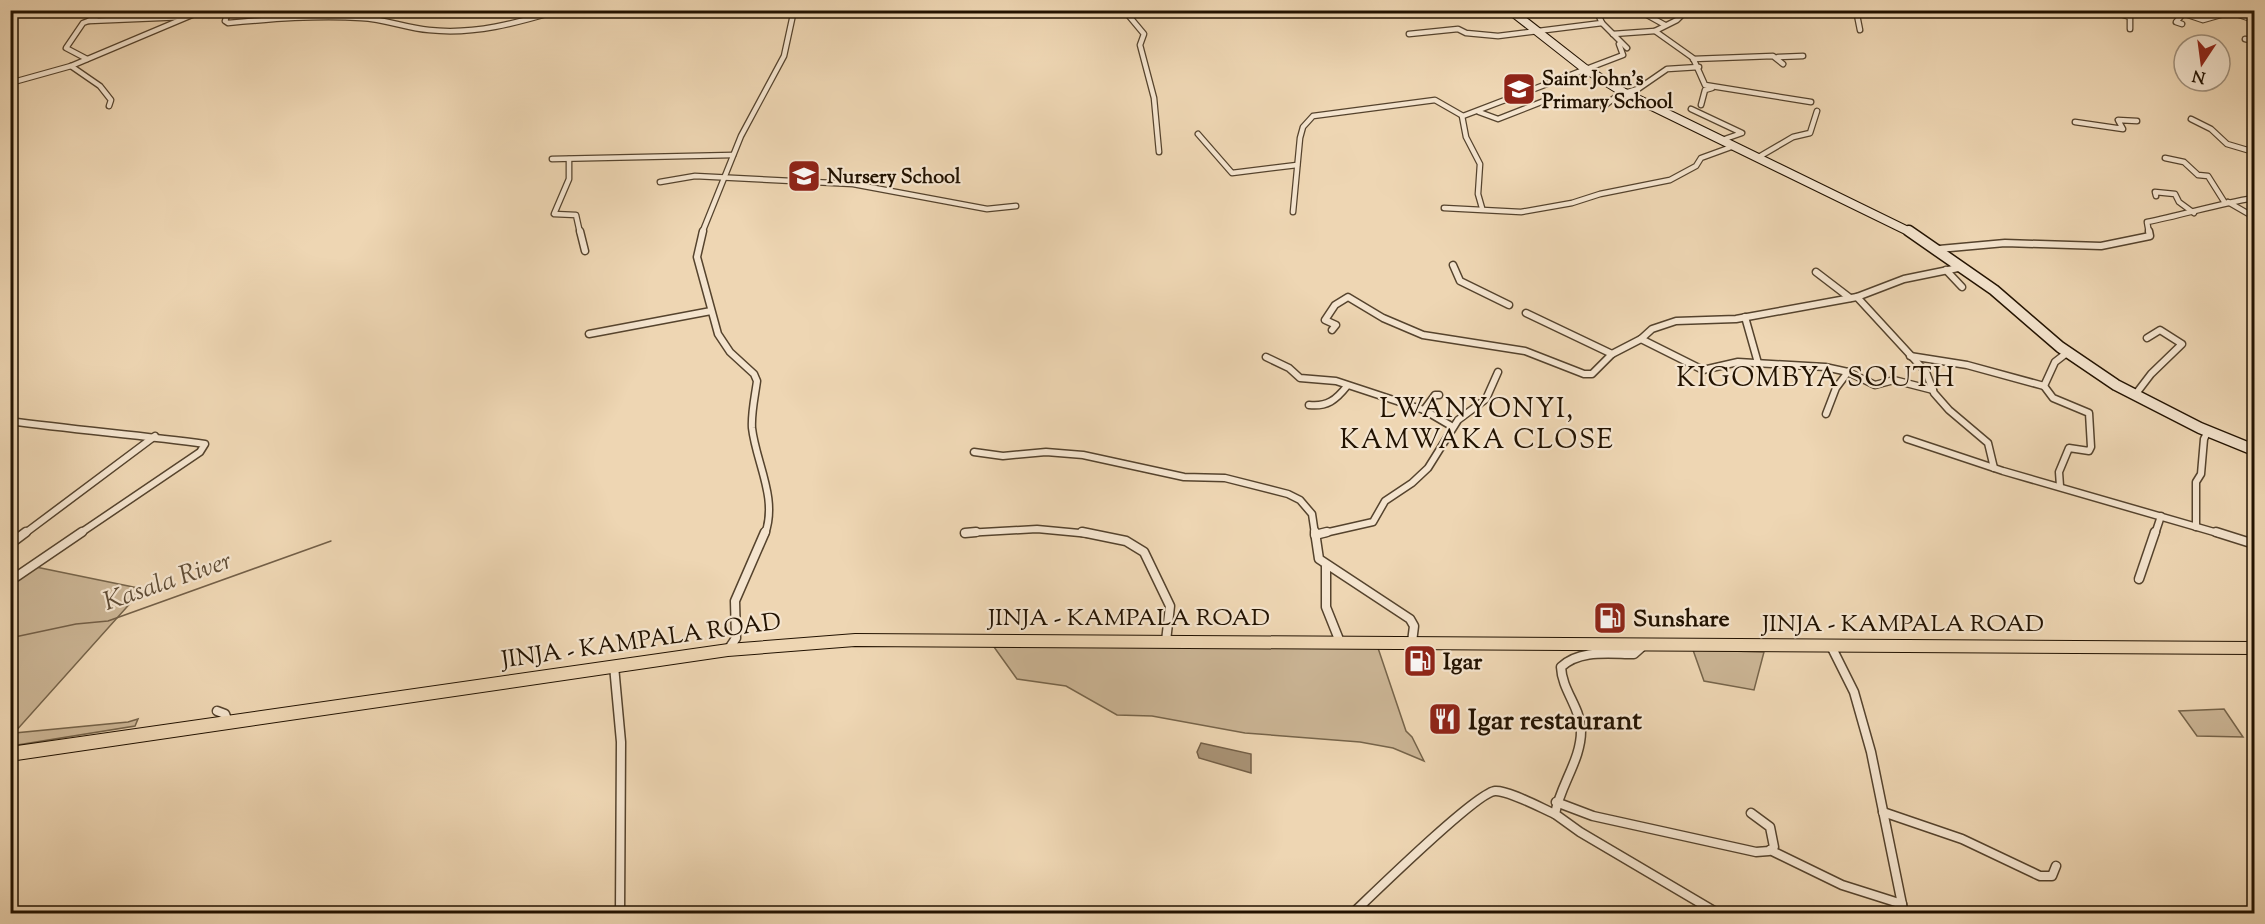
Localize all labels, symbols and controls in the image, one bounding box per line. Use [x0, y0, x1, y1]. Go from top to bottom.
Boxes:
north arrow [2172, 33, 2232, 93]
text: N [2190, 62, 2208, 88]
place label: Saint John's Primary School [1542, 66, 1674, 118]
school or university icon: Saint John's Primary School [1501, 71, 1537, 107]
school or university icon: Nursery School [786, 158, 822, 194]
place label: Nursery School [827, 164, 961, 193]
district label: KIGOMBYA SOUTH [1676, 360, 1956, 399]
district label: LWANYONYI, KAMWAKA CLOSE [1340, 391, 1614, 461]
water label: Kasala River [99, 543, 237, 622]
fuel station icon: Sunshare [1592, 600, 1628, 636]
street label: JINJA - KAMPALA ROAD [986, 602, 1270, 636]
place label: Sunshare [1633, 603, 1730, 637]
street label: JINJA - KAMPALA ROAD [497, 606, 783, 679]
street label: JINJA - KAMPALA ROAD [1760, 608, 2044, 642]
fuel station icon: Igar [1402, 643, 1438, 679]
place label: Igar [1443, 646, 1483, 680]
restaurant icon: Igar restaurant [1427, 701, 1463, 737]
place label: Igar restaurant [1468, 702, 1642, 742]

